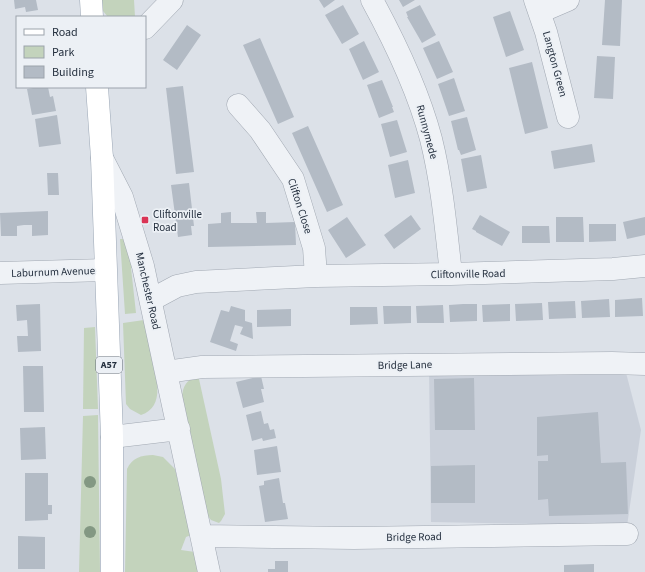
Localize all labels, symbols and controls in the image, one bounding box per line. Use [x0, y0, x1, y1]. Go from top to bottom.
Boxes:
legend [16, 16, 146, 88]
text: Road [52, 24, 78, 41]
street label: Langton Green [539, 29, 571, 99]
text: Park [52, 44, 74, 61]
text: Building [52, 64, 94, 81]
street label: Runnymede [413, 103, 442, 161]
street label: Clifton Close [284, 176, 316, 236]
place label: Cliftonville Road [153, 207, 203, 235]
marker: Cliftonville Road [140, 215, 150, 225]
street label: Manchester Road [132, 251, 164, 331]
street label: Laburnum Avenue [11, 263, 96, 281]
street label: Cliftonville Road [430, 266, 506, 282]
road number: A57 [96, 357, 122, 373]
street label: Bridge Lane [378, 357, 433, 373]
street label: Bridge Road [386, 529, 442, 545]

